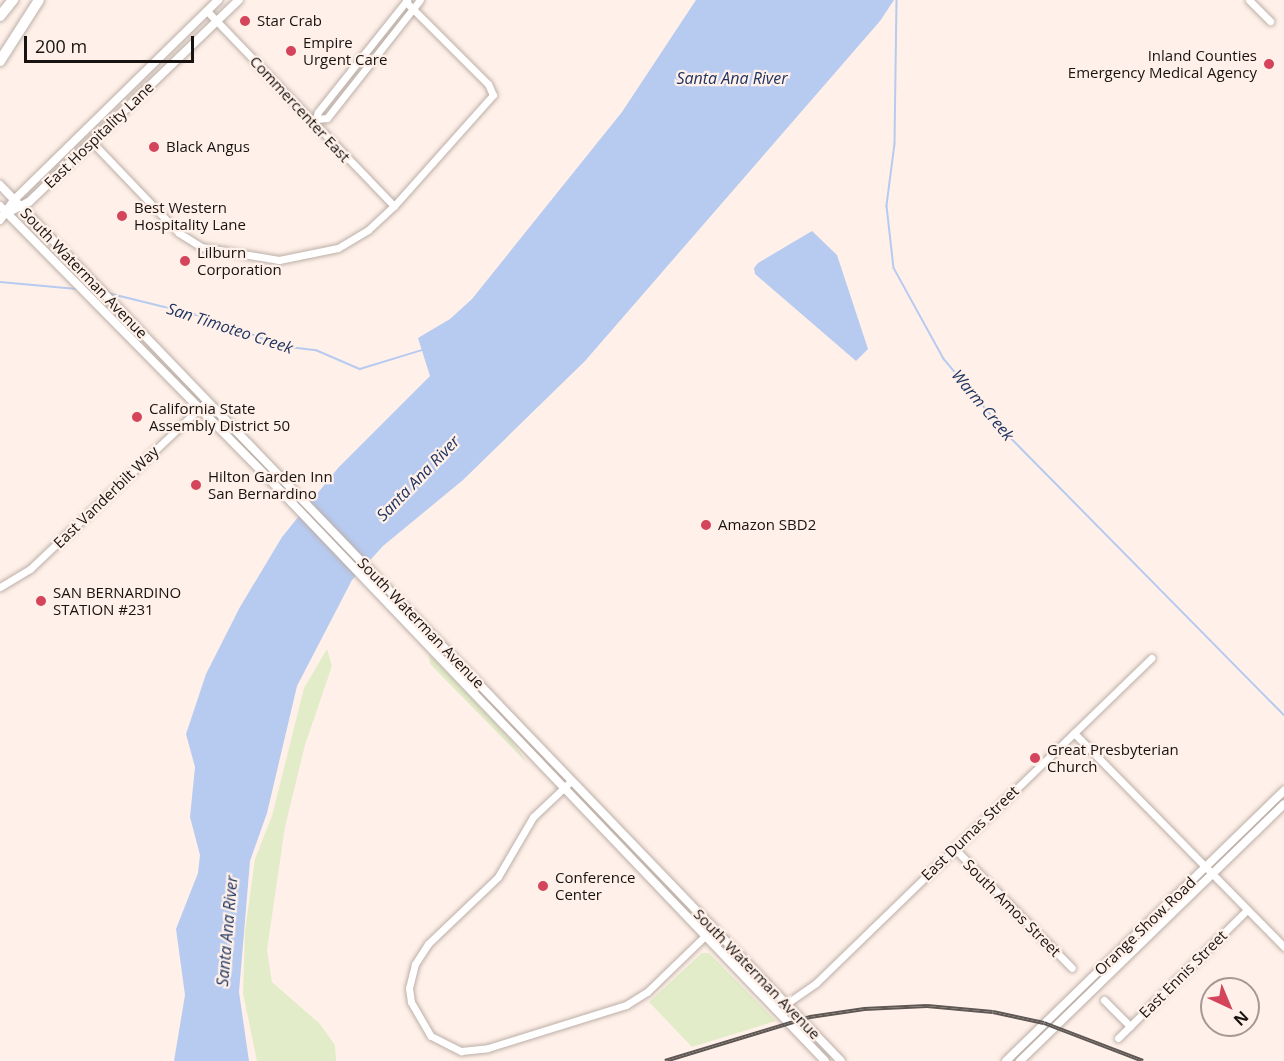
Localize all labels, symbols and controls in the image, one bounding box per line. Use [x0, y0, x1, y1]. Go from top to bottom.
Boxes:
place label: Star Crab [257, 12, 322, 30]
marker: Star Crab [238, 14, 252, 28]
scale bar [27, 24, 196, 62]
place label: Empire Urgent Care [303, 33, 387, 68]
text: 200 m [35, 34, 87, 58]
marker: Empire Urgent Care [284, 44, 298, 58]
place label: Inland Counties Emergency Medical Agency [1068, 46, 1257, 81]
street label: Commercenter East [246, 52, 354, 166]
marker: Inland Counties Emergency Medical Agency [1262, 57, 1276, 71]
water label: Santa Ana River [676, 68, 788, 88]
street label: East Hospitality Lane [41, 78, 157, 192]
place label: Black Angus [166, 138, 250, 156]
marker: Black Angus [147, 140, 161, 154]
place label: Best Western Hospitality Lane [134, 198, 246, 233]
street label: South Waterman Avenue [17, 204, 151, 342]
marker: Best Western Hospitality Lane [115, 209, 129, 223]
place label: Lilburn Corporation [197, 243, 282, 278]
marker: Lilburn Corporation [178, 254, 192, 268]
water label: San Timoteo Creek [165, 299, 295, 357]
water label: Warm Creek [948, 366, 1018, 444]
place label: California State Assembly District 50 [149, 399, 290, 434]
marker: California State Assembly District 50 [130, 410, 144, 424]
water label: Santa Ana River [373, 431, 463, 525]
street label: East Vanderbilt Way [50, 442, 162, 552]
place label: Hilton Garden Inn San Bernardino [208, 467, 333, 502]
marker: Hilton Garden Inn San Bernardino [189, 478, 203, 492]
place label: Amazon SBD2 [718, 516, 816, 534]
marker: Amazon SBD2 [699, 518, 713, 532]
street label: South Waterman Avenue [354, 554, 488, 692]
place label: SAN BERNARDINO STATION #231 [53, 583, 181, 618]
marker: SAN BERNARDINO STATION #231 [34, 594, 48, 608]
place label: Great Presbyterian Church [1047, 740, 1179, 775]
marker: Great Presbyterian Church [1028, 751, 1042, 765]
street label: East Dumas Street [918, 782, 1022, 884]
street label: South Amos Street [960, 856, 1064, 960]
place label: Conference Center [555, 868, 636, 903]
street label: Orange Show Road [1091, 873, 1199, 979]
water label: Santa Ana River [213, 875, 241, 987]
marker: Conference Center [536, 879, 550, 893]
street label: South Waterman Avenue [690, 905, 824, 1043]
street label: East Ennis Street [1135, 926, 1231, 1022]
north arrow [1200, 977, 1260, 1037]
text: N [1229, 1006, 1253, 1031]

